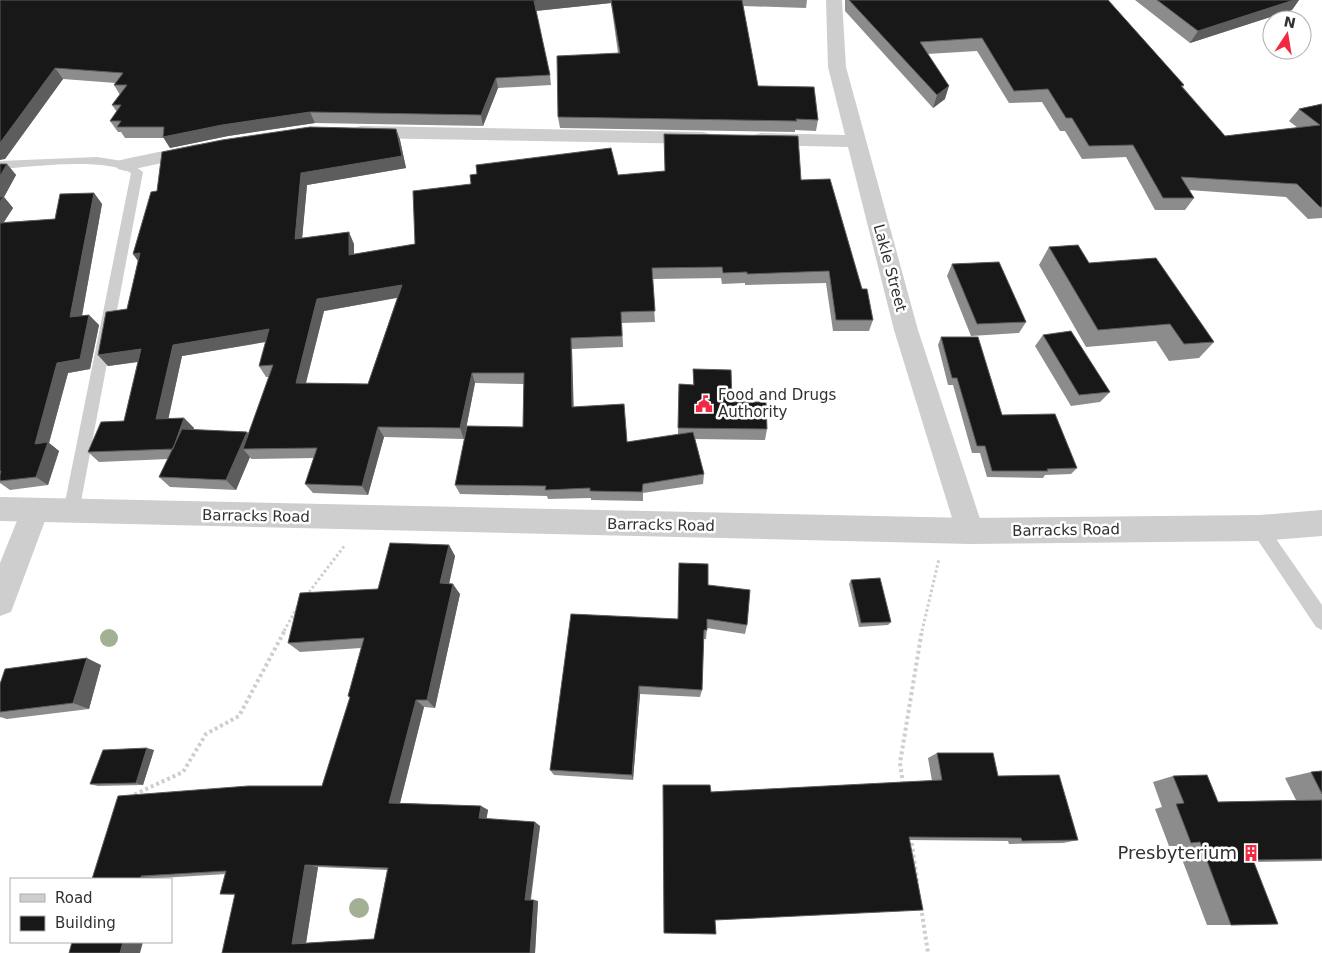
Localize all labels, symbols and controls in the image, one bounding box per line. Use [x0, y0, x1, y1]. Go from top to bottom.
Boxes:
north arrow [1262, 10, 1312, 60]
text: N [1282, 13, 1297, 31]
street label: Lakle Street [870, 222, 910, 314]
place label: Food and Drugs Authority [718, 386, 836, 421]
public building icon: Food and Drugs Authority [694, 394, 714, 414]
street label: Barracks Road [202, 506, 310, 526]
street label: Barracks Road [607, 515, 715, 535]
street label: Barracks Road [1012, 520, 1120, 540]
place label: Presbyterium [1117, 842, 1237, 863]
building icon: Presbyterium [1241, 843, 1261, 863]
legend [10, 878, 172, 943]
text: Road [55, 889, 93, 907]
text: Building [55, 914, 116, 932]

